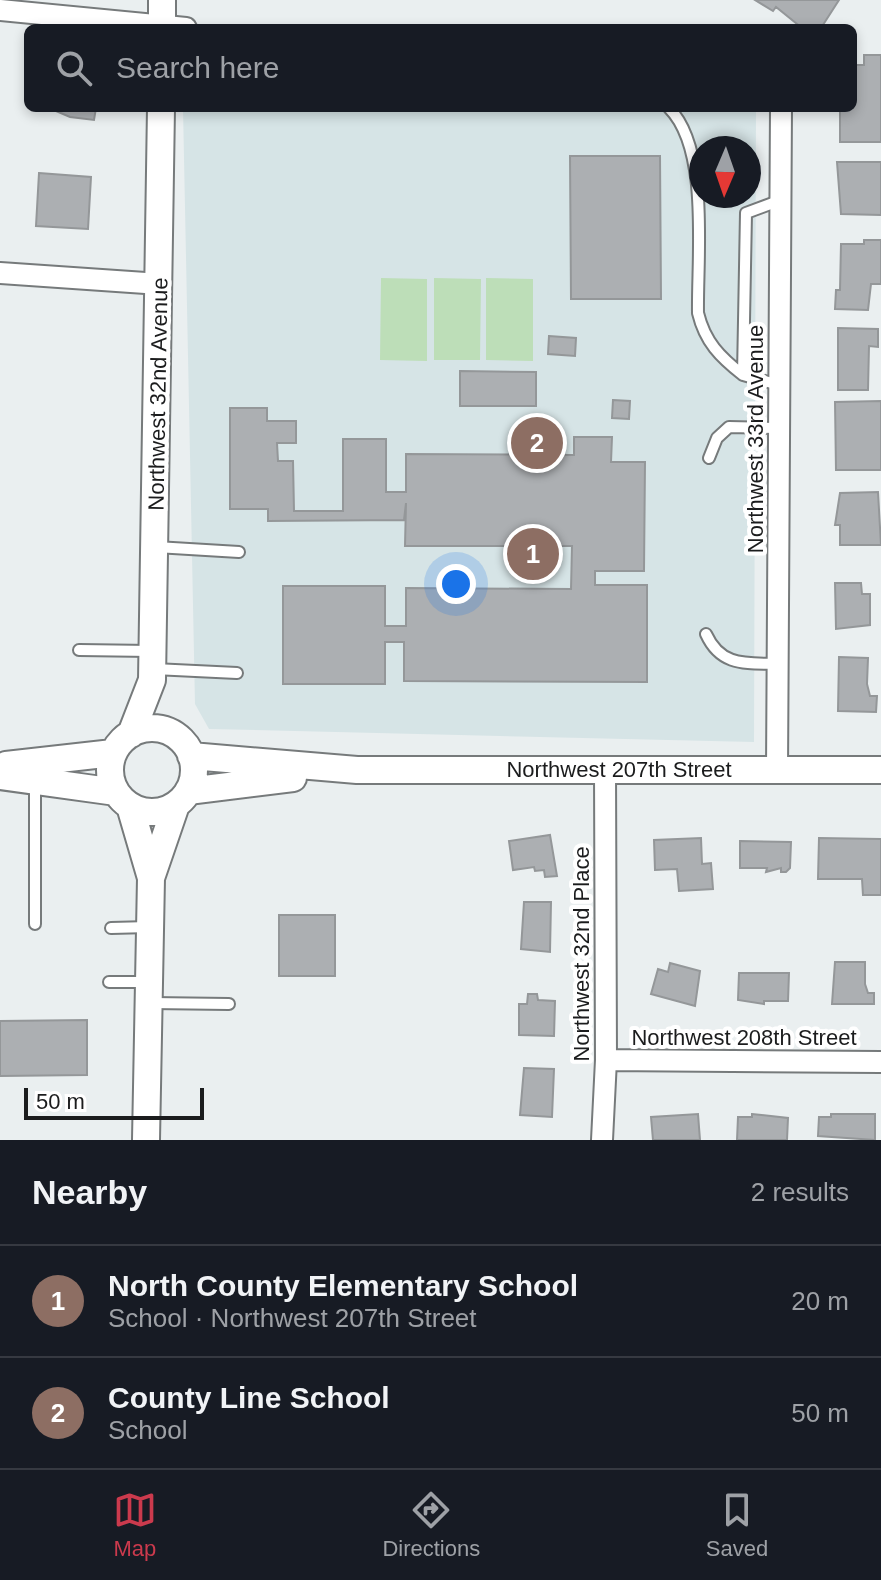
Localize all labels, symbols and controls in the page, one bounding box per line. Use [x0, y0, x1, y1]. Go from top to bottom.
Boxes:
search box [24, 24, 857, 112]
icon: search [52, 46, 96, 90]
text: Search here [116, 51, 279, 84]
north arrow [689, 136, 761, 208]
street label: Northwest 32nd Avenue [143, 277, 173, 511]
street label: Northwest 33rd Avenue [743, 325, 768, 553]
pin: 2 [511, 413, 563, 473]
pin: 1 [507, 524, 559, 584]
your location [436, 564, 476, 604]
street label: Northwest 207th Street [506, 757, 732, 782]
street label: Northwest 32nd Place [569, 846, 594, 1062]
street label: Northwest 208th Street [631, 1025, 857, 1050]
scale bar [24, 1084, 204, 1120]
text: 50 m [36, 1089, 85, 1114]
text: Nearby [32, 1173, 147, 1211]
text: 2 results [751, 1177, 849, 1207]
text: North County Elementary School [108, 1269, 578, 1302]
text: 1 [51, 1286, 65, 1316]
text: 20 m [791, 1286, 849, 1316]
text: School · Northwest 207th Street [108, 1303, 477, 1333]
text: County Line School [108, 1381, 390, 1414]
text: 2 [51, 1398, 65, 1428]
text: 50 m [791, 1398, 849, 1428]
text: School [108, 1415, 188, 1445]
tab: Map [113, 1488, 157, 1562]
tab: Directions [382, 1488, 480, 1562]
tab: Saved [706, 1488, 768, 1562]

